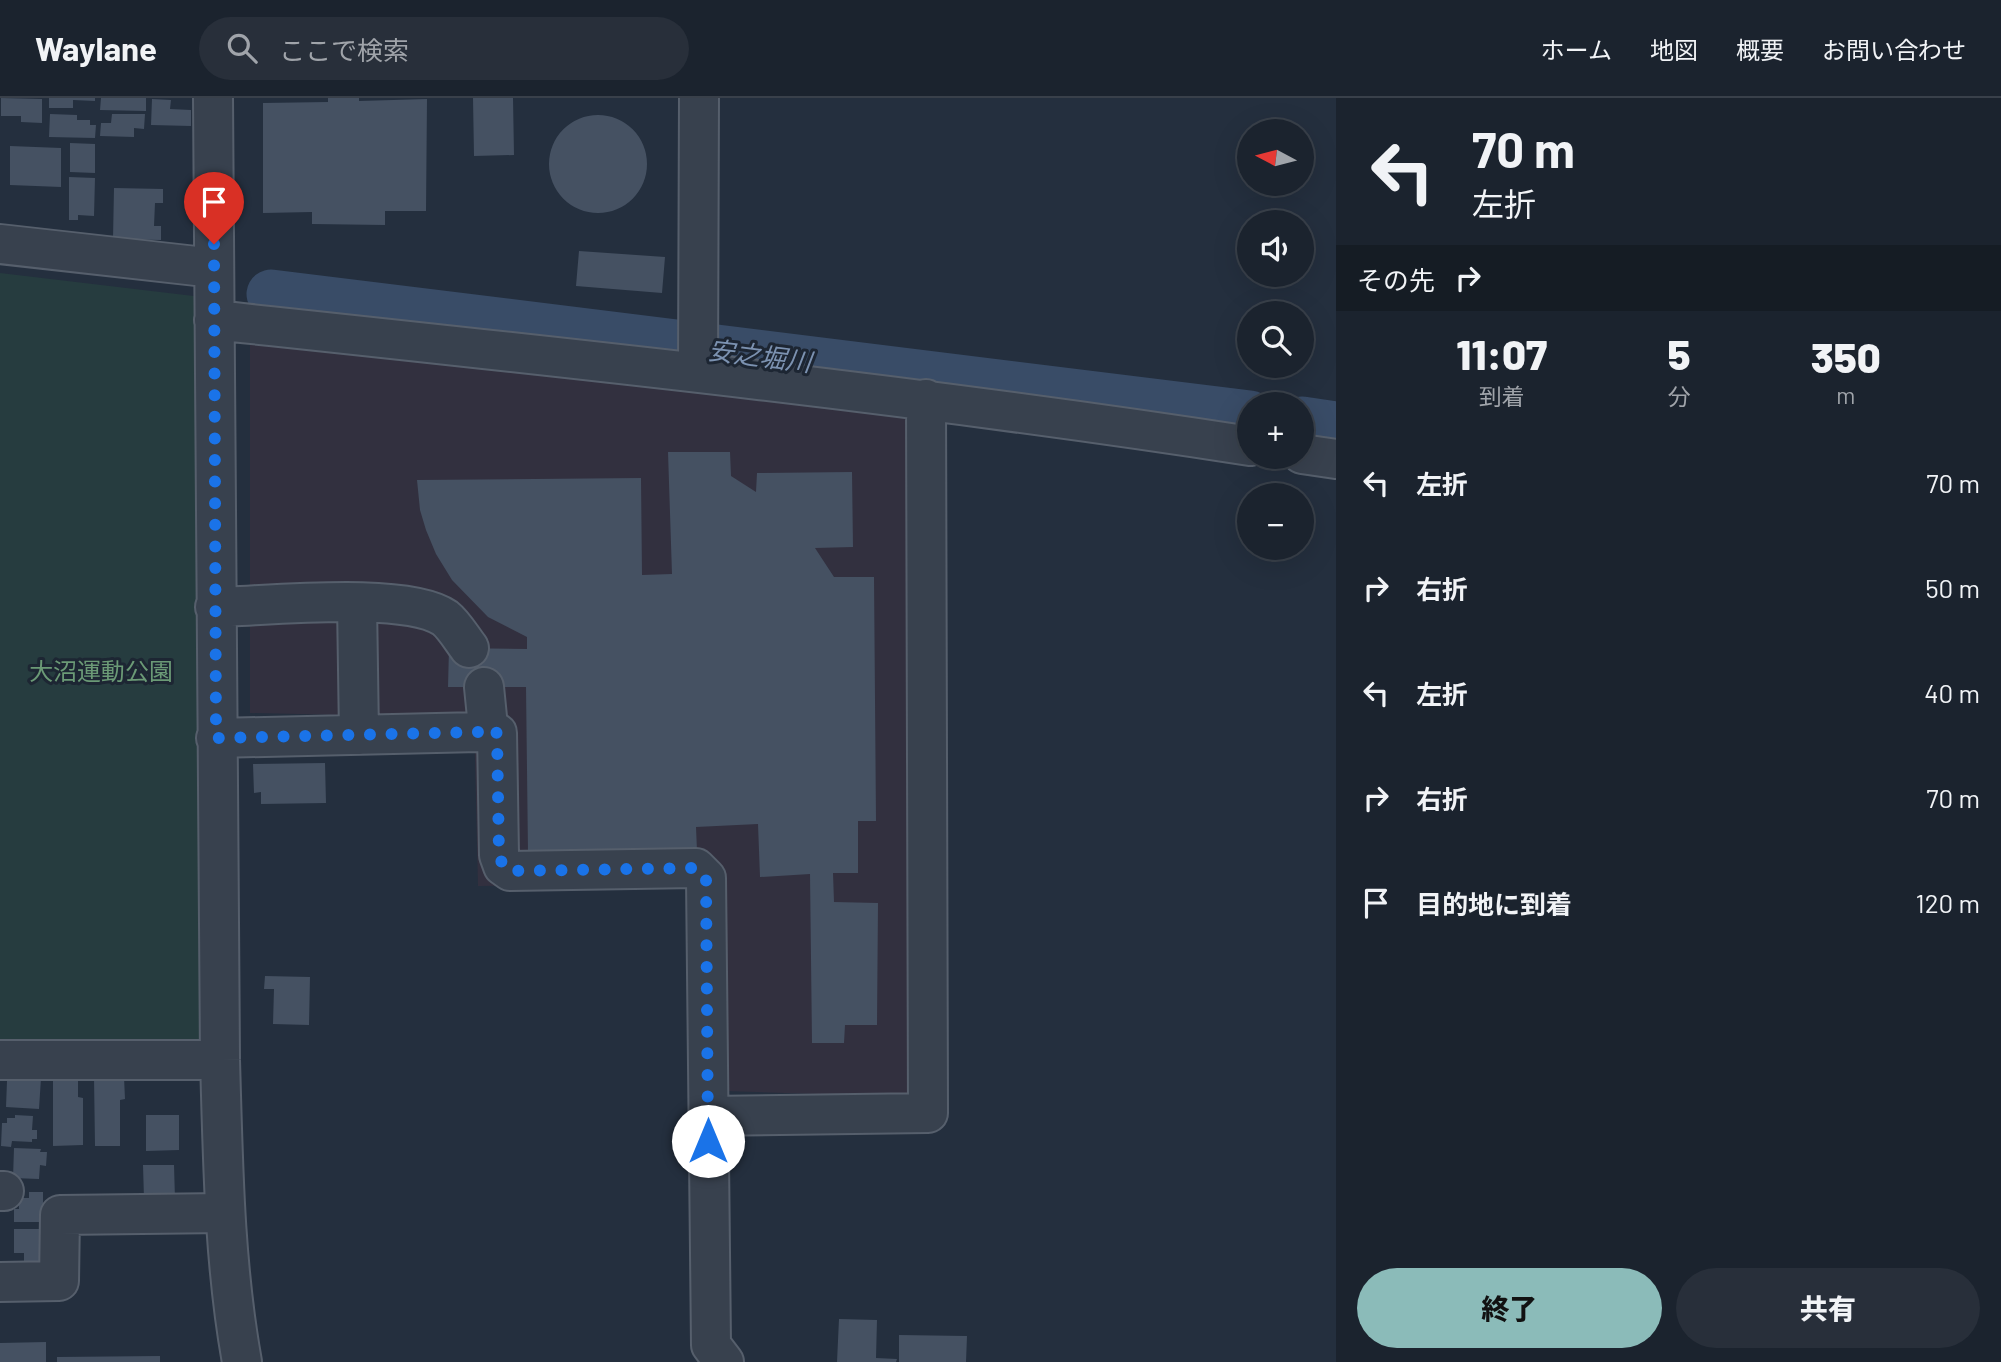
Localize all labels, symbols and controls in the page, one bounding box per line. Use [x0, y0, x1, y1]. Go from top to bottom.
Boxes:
search box [199, 17, 689, 80]
text: Waylane [35, 28, 157, 68]
icon: search [223, 29, 261, 67]
text: ここで検索 [279, 34, 409, 65]
text: ホーム [1541, 35, 1612, 64]
text: 地図 [1650, 35, 1698, 64]
text: 概要 [1736, 35, 1784, 64]
text: お問い合わせ [1822, 35, 1966, 64]
north arrow [1237, 119, 1314, 196]
map controls [1237, 119, 1314, 560]
text: 70 m [1472, 119, 1575, 178]
icon: left [1357, 126, 1448, 217]
pin [184, 172, 244, 244]
icon: arrive [195, 183, 233, 221]
text: 左折 [1472, 184, 1536, 222]
button: sound [1237, 210, 1314, 287]
icon: right [1449, 259, 1487, 297]
text: その先 [1357, 264, 1435, 295]
button: search [1237, 301, 1314, 378]
text: 11:07 [1456, 328, 1547, 378]
text: 5 [1668, 328, 1691, 378]
text: 350 [1811, 331, 1881, 381]
water label: 安之堀川 [706, 333, 816, 377]
text: m [1836, 381, 1855, 409]
text: 到着 [1479, 382, 1525, 410]
text: 分 [1668, 382, 1691, 410]
button: + [1237, 392, 1314, 469]
icon: left [1357, 464, 1395, 502]
text: 70 m [1926, 467, 1980, 498]
text: 左折 [1416, 468, 1468, 499]
button: − [1237, 483, 1314, 560]
icon: right [1357, 569, 1395, 607]
text: 50 m [1925, 572, 1980, 603]
text: 右折 [1416, 573, 1468, 604]
park label: 大沼運動公園 [29, 656, 173, 685]
icon: left [1357, 674, 1395, 712]
text: 40 m [1924, 677, 1980, 708]
text: 左折 [1416, 678, 1468, 709]
icon: right [1357, 779, 1395, 817]
text: 70 m [1926, 782, 1980, 813]
text: 右折 [1416, 783, 1468, 814]
icon: arrive [1357, 884, 1395, 922]
text: 120 m [1916, 887, 1980, 918]
text: 目的地に到着 [1416, 888, 1572, 919]
position arrow [671, 1104, 745, 1178]
button: 終了 [1357, 1268, 1662, 1348]
button: 共有 [1676, 1268, 1980, 1348]

